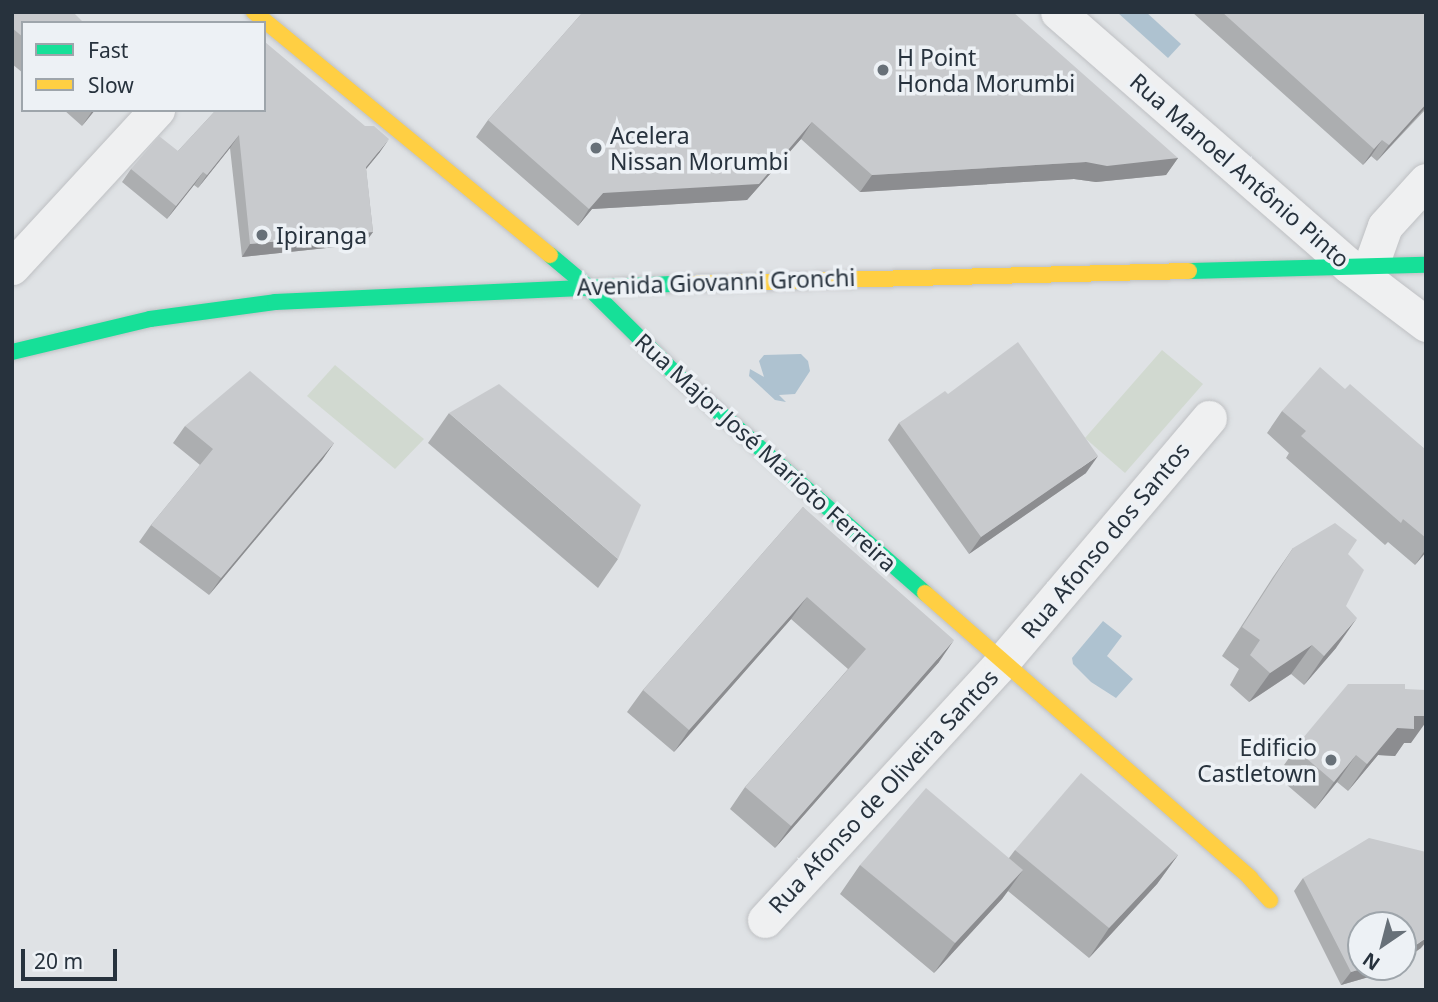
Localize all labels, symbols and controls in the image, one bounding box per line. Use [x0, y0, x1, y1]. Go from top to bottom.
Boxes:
legend [21, 21, 266, 112]
text: Fast [88, 36, 128, 64]
place label: H Point Honda Morumbi [897, 43, 1075, 97]
marker: H Point Honda Morumbi [875, 62, 891, 78]
street label: Rua Manoel Antônio Pinto [1125, 67, 1355, 273]
text: Slow [88, 71, 134, 99]
place label: Acelera Nissan Morumbi [610, 121, 789, 175]
marker: Acelera Nissan Morumbi [588, 140, 604, 156]
place label: Ipiranga [276, 221, 367, 249]
marker: Ipiranga [254, 227, 270, 243]
street label: Avenida Giovanni Gronchi [576, 263, 856, 301]
street label: Rua Major José Marioto Ferreira [630, 327, 902, 577]
street label: Rua Afonso dos Santos [1015, 436, 1195, 644]
street label: Rua Afonso de Oliveira Santos [763, 663, 1003, 919]
place label: Edificio Castletown [1197, 733, 1317, 787]
marker: Edificio Castletown [1323, 752, 1339, 768]
north arrow [1347, 911, 1417, 981]
scale bar [24, 936, 121, 980]
text: N [1357, 946, 1385, 977]
text: 20 m [34, 947, 83, 975]

